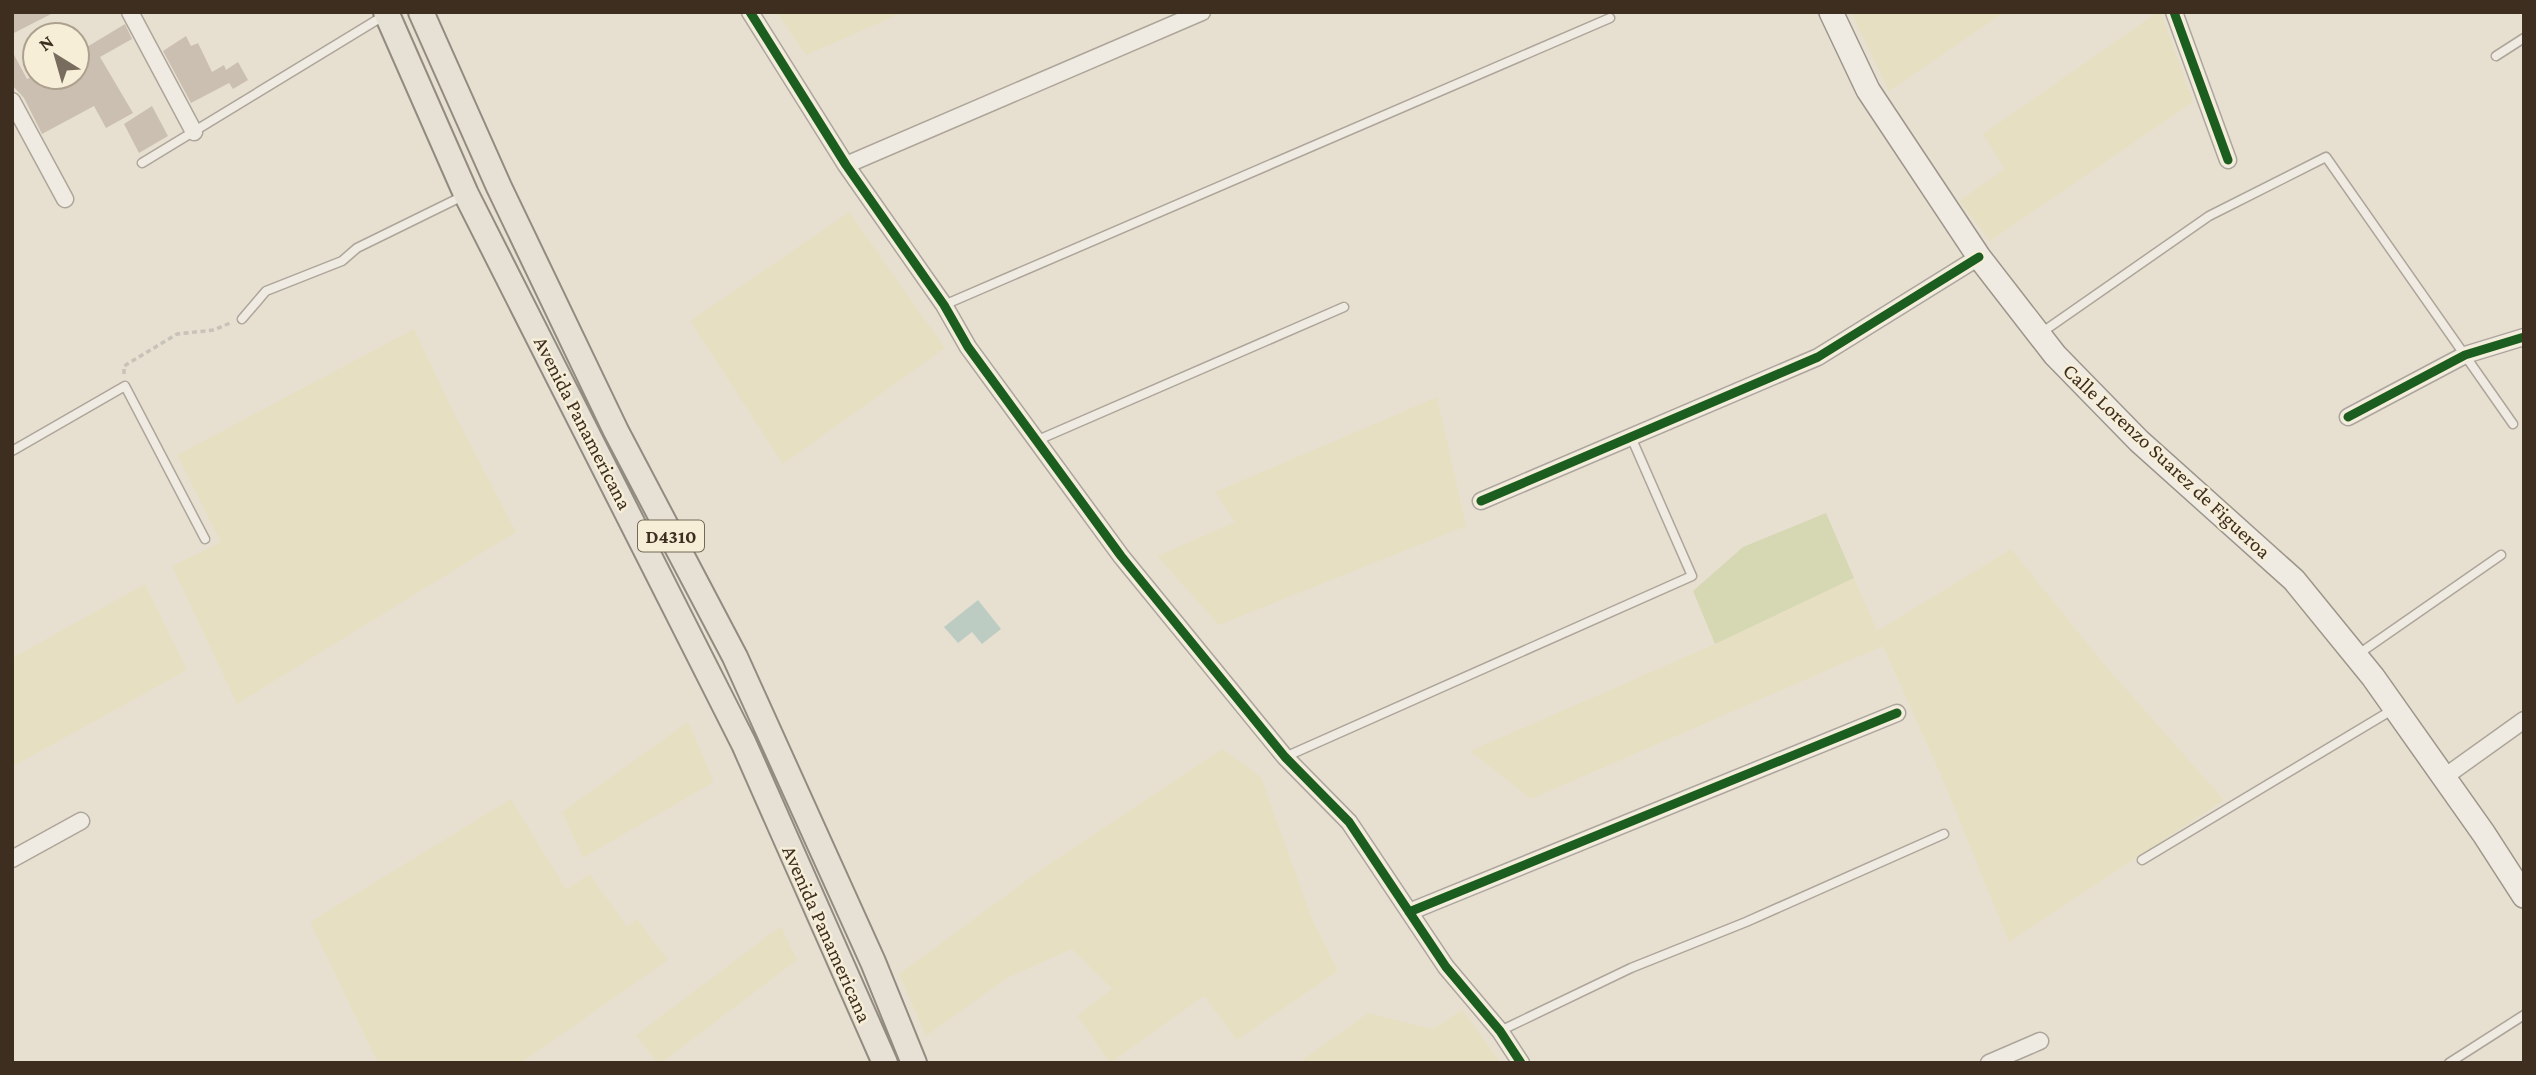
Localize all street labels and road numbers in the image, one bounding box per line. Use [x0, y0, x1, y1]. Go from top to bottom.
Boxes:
street label: Avenida Panamericana [529, 332, 637, 514]
street label: Calle Lorenzo Suarez de Figueroa [2058, 358, 2276, 564]
road number: D4310 [638, 520, 704, 552]
street label: Avenida Panamericana [777, 842, 877, 1026]

